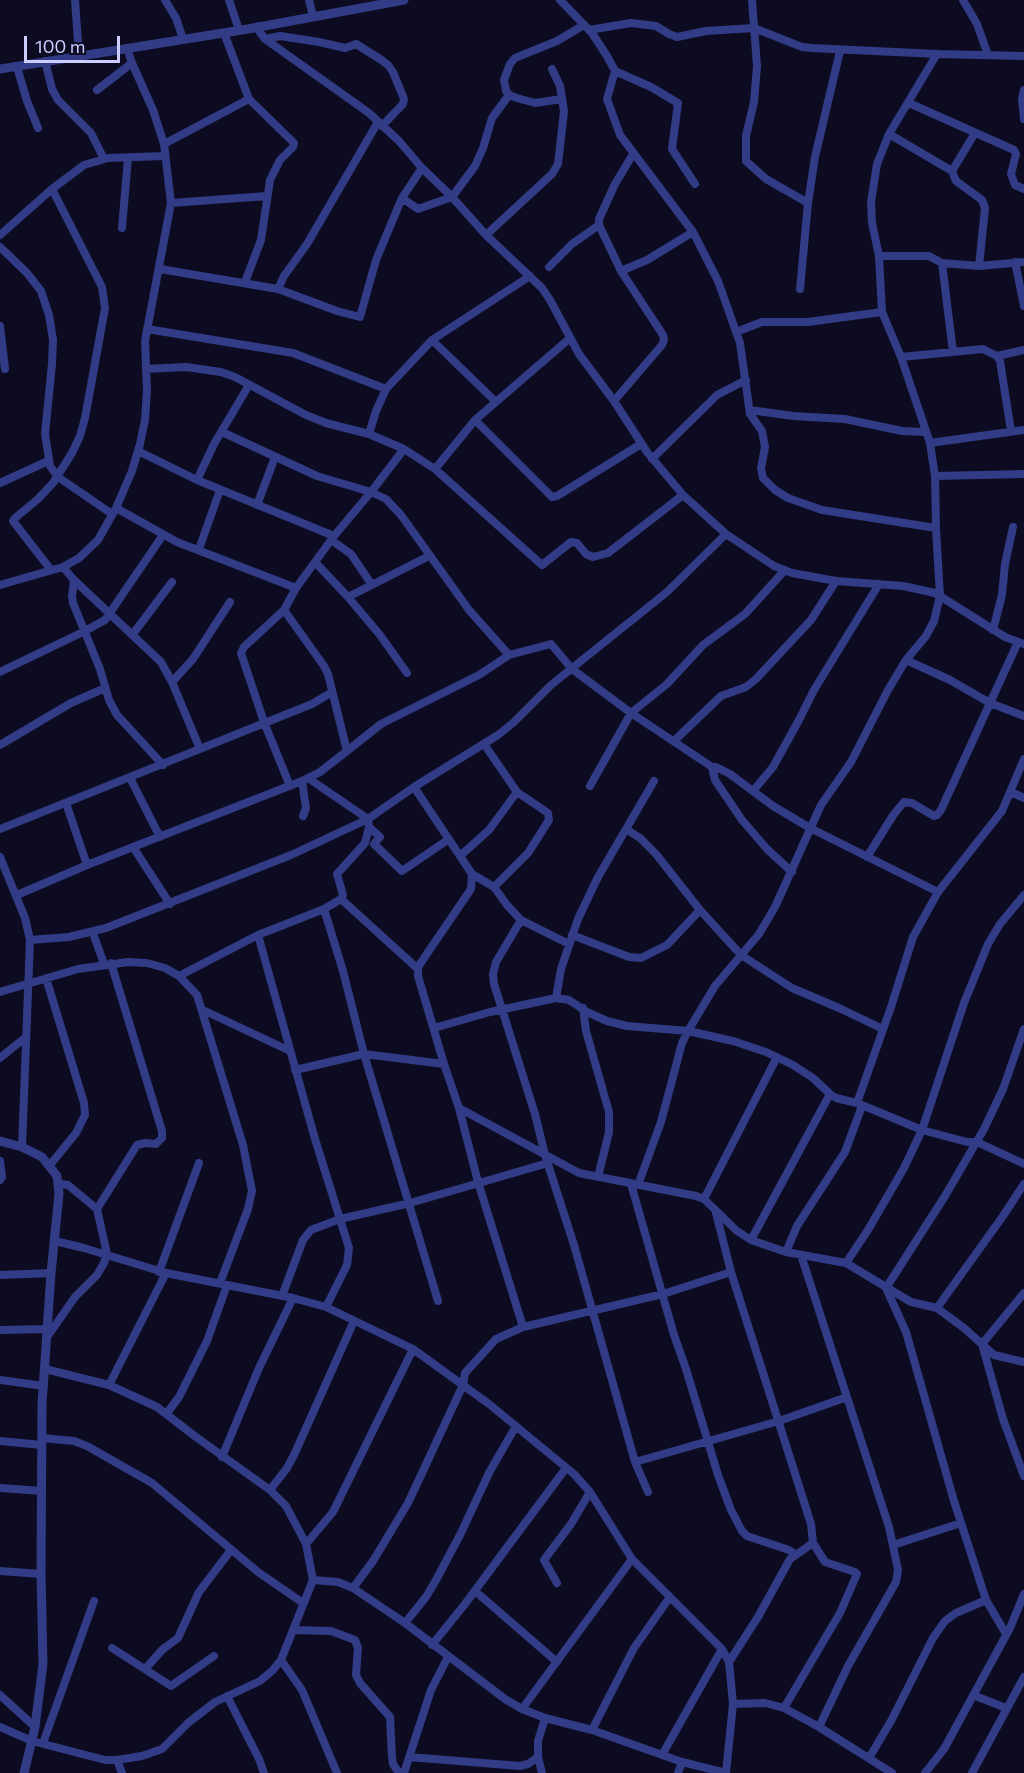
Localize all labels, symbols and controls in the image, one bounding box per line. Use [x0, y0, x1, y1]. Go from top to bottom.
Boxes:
scale bar [27, 24, 123, 62]
text: 100 m [35, 35, 85, 57]

